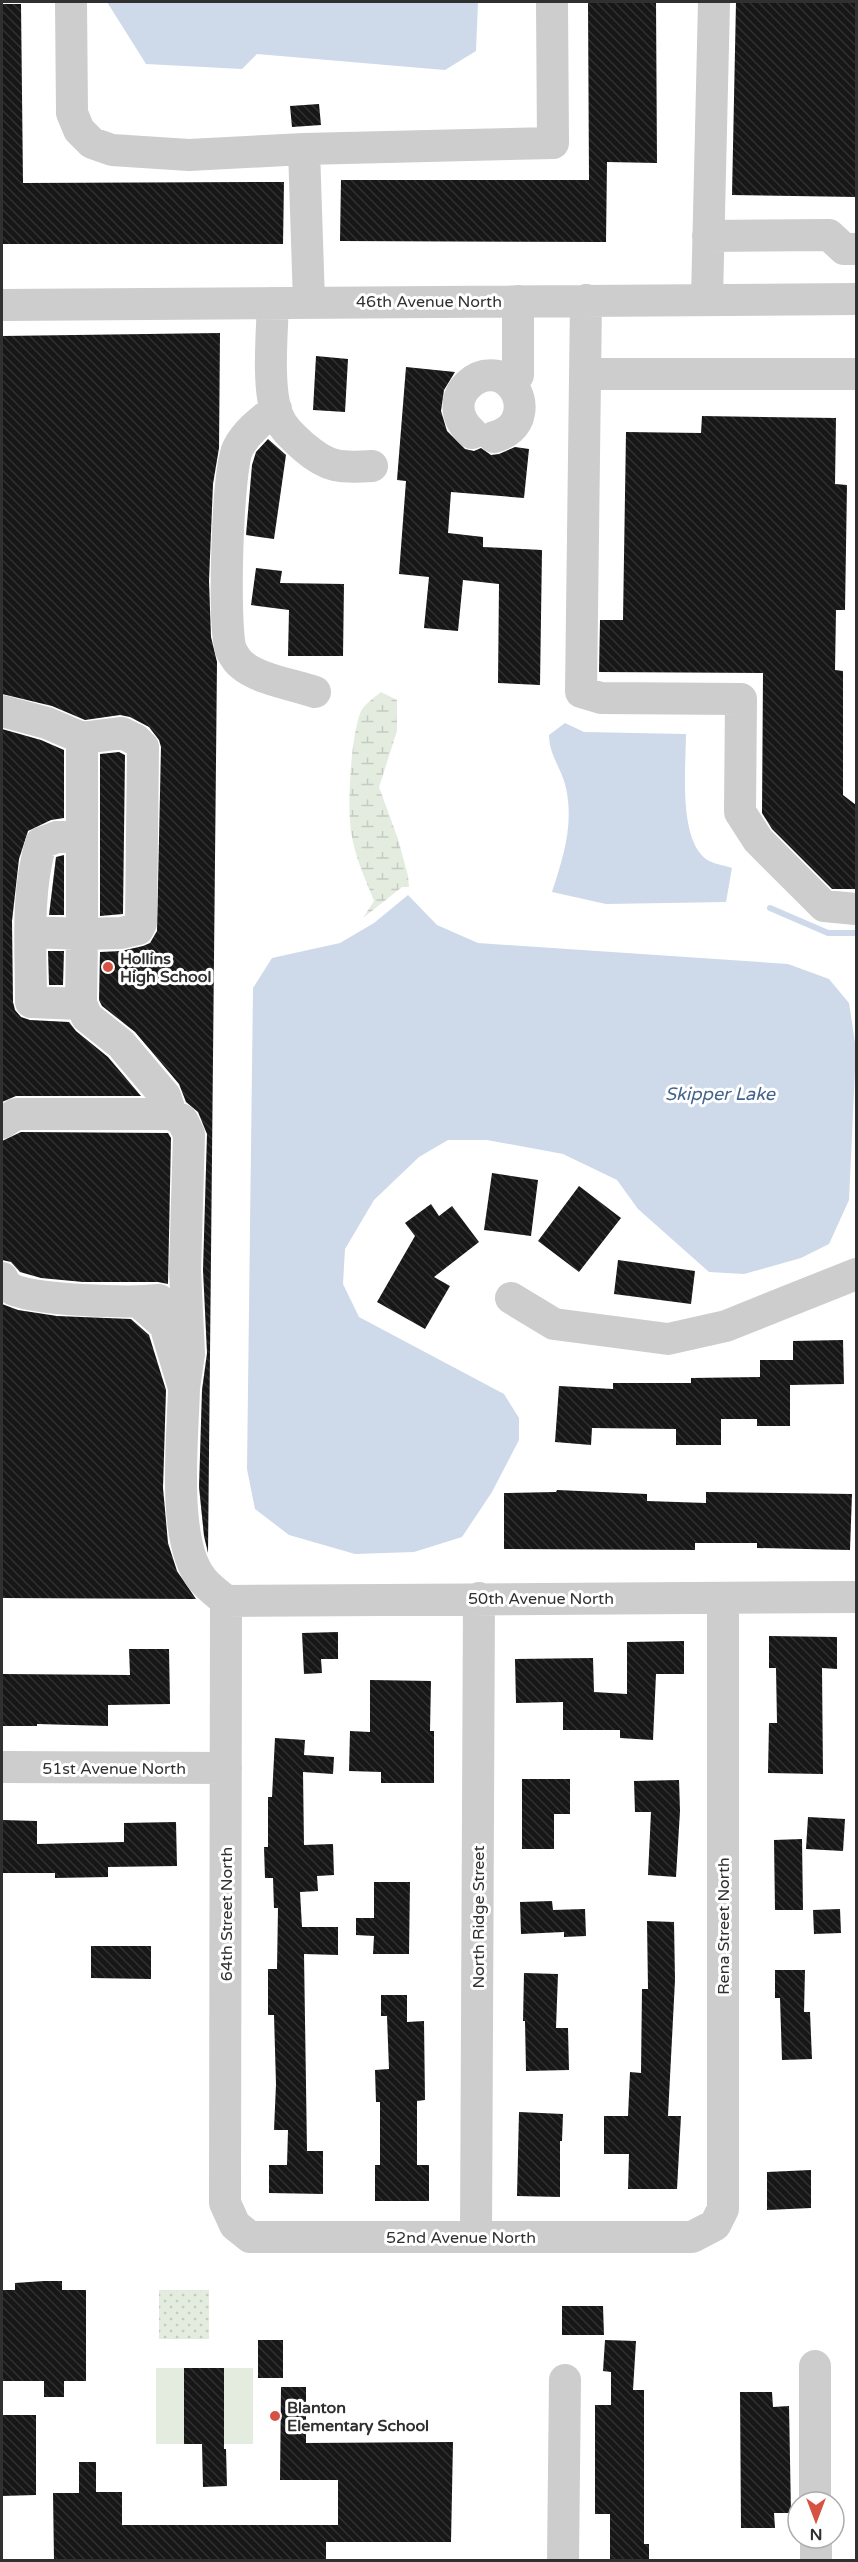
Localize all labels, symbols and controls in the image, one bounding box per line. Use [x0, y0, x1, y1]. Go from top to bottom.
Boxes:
street label: 46th Avenue North [356, 292, 502, 312]
place label: Hollins High School [120, 949, 211, 987]
marker: Hollins High School [101, 960, 115, 974]
water label: Skipper Lake [665, 1083, 776, 1105]
street label: 50th Avenue North [468, 1589, 614, 1609]
street label: 51st Avenue North [42, 1759, 186, 1779]
street label: North Ridge Street [469, 1845, 489, 1989]
street label: 64th Street North [217, 1847, 237, 1981]
street label: Rena Street North [714, 1857, 734, 1995]
street label: 52nd Avenue North [386, 2228, 536, 2248]
place label: Blanton Elementary School [287, 2398, 429, 2436]
marker: Blanton Elementary School [268, 2409, 282, 2423]
north arrow [786, 2490, 846, 2550]
text: N [810, 2524, 822, 2544]

